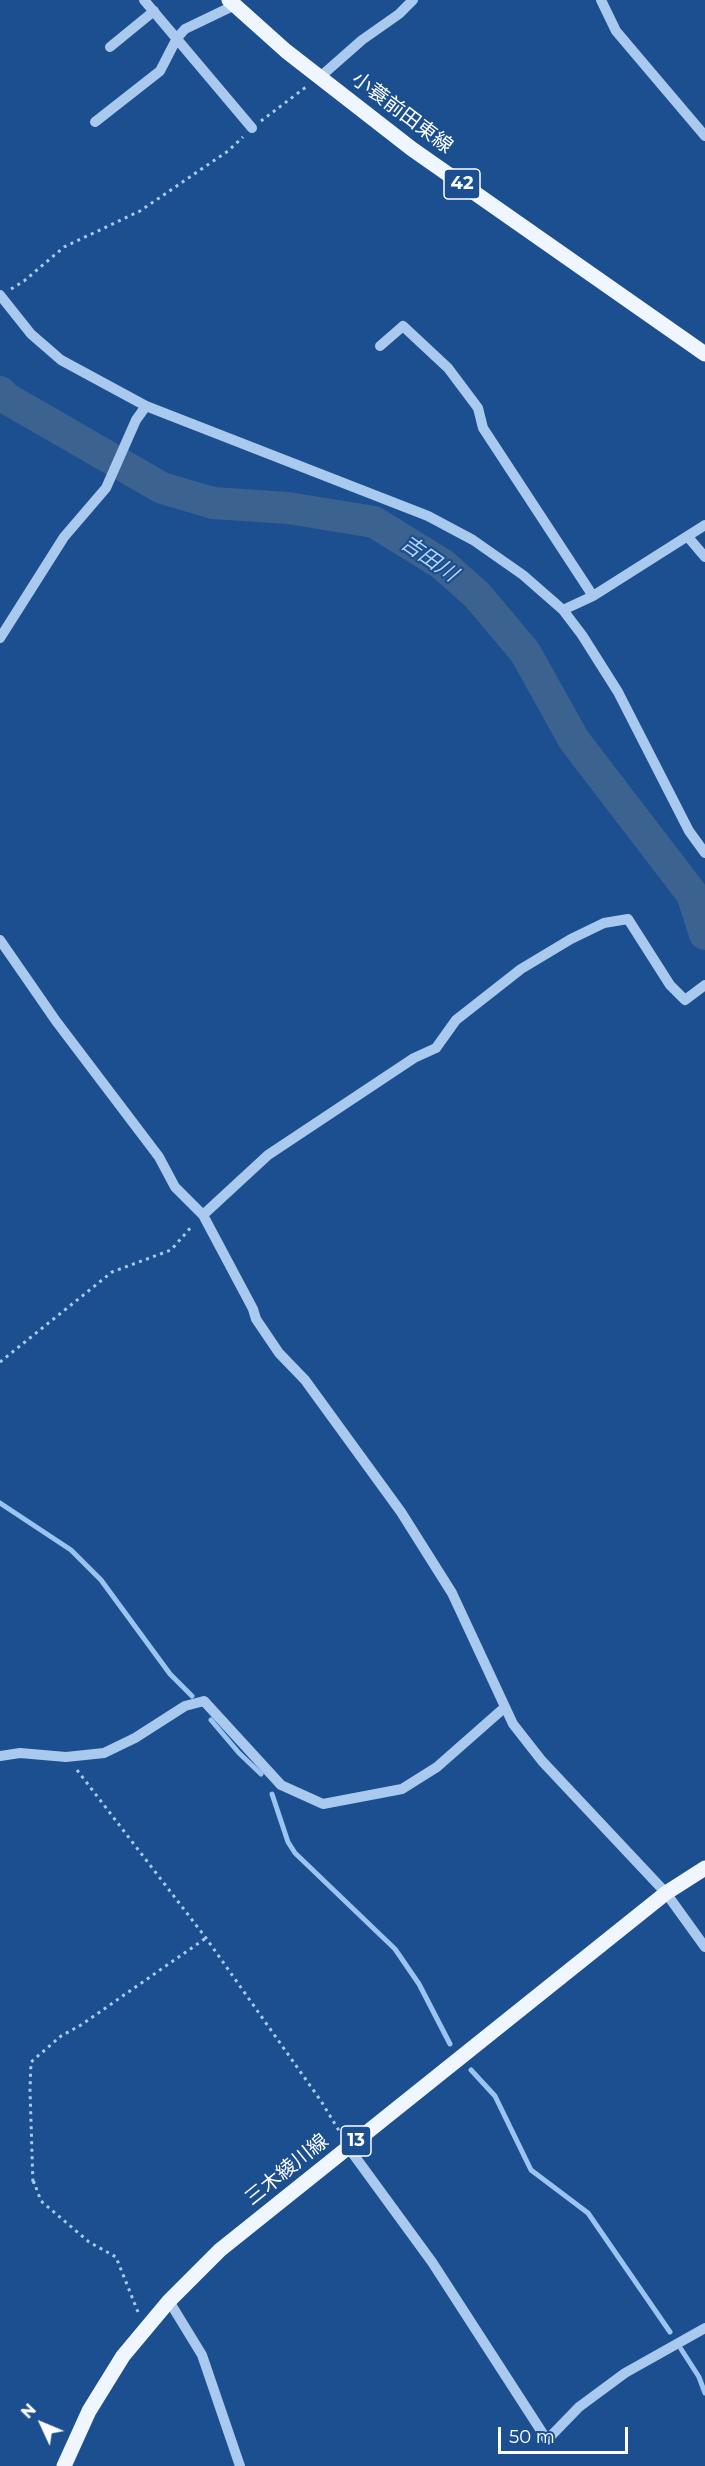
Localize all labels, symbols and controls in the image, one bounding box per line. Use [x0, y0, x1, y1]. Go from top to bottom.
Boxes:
street label: 小蓑前田東線 [347, 67, 457, 159]
road number: 42 [444, 169, 480, 199]
water label: 吉田川 [396, 531, 462, 587]
road number: 13 [341, 2126, 371, 2156]
street label: 三木綾川線 [241, 2129, 333, 2211]
north arrow [12, 2394, 72, 2454]
text: N [17, 2400, 40, 2422]
scale bar [501, 2415, 632, 2453]
text: 50 m [509, 2426, 555, 2448]

